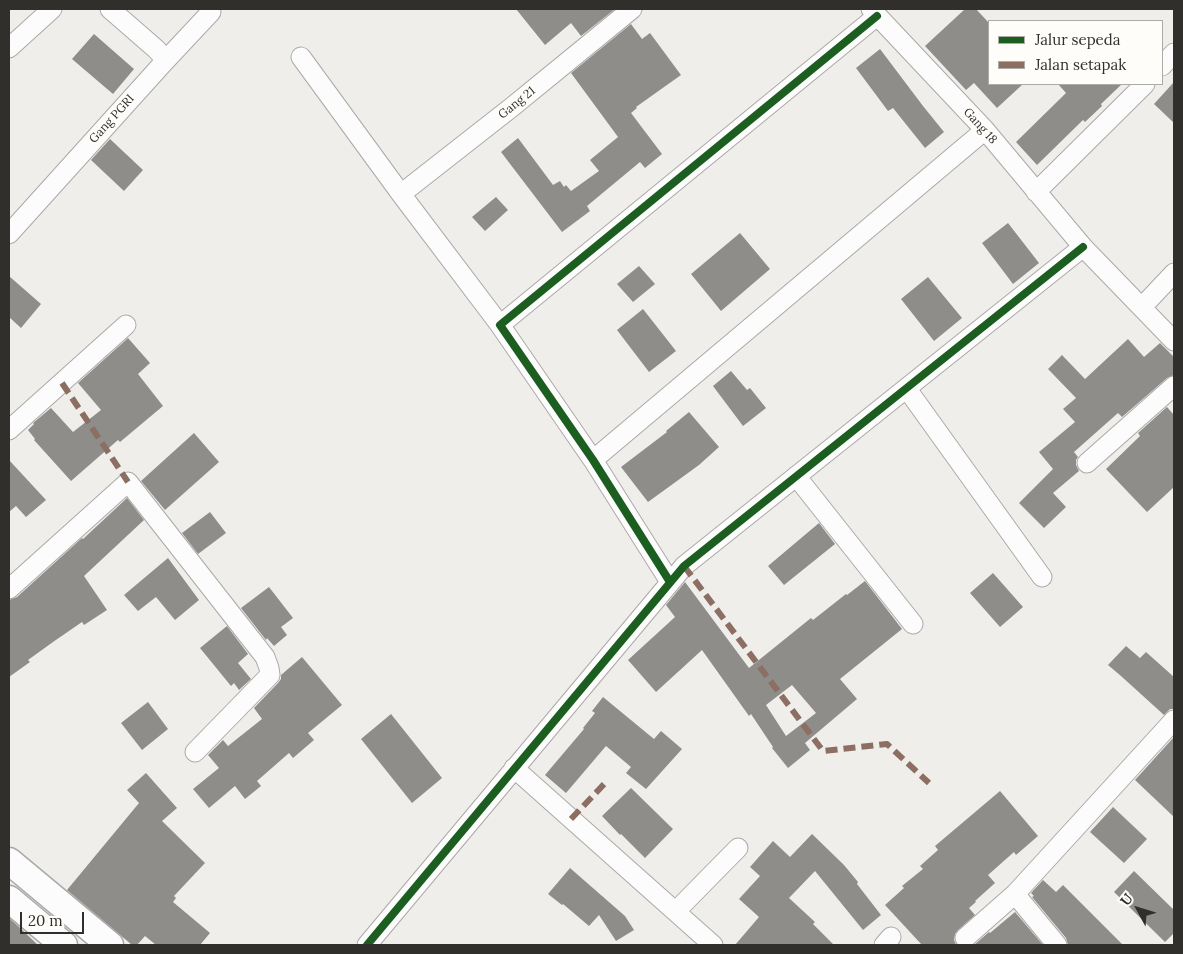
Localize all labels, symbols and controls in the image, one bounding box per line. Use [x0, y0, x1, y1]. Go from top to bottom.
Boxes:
legend [988, 20, 1163, 85]
text: Jalur sepeda [1035, 30, 1120, 49]
text: Jalan setapak [1035, 55, 1126, 74]
street label: Gang 21 [496, 84, 538, 122]
street label: Gang PGRI [86, 92, 138, 146]
street label: Gang 18 [960, 105, 1000, 147]
north arrow [1113, 884, 1163, 934]
text: U [1116, 890, 1137, 909]
scale bar [22, 902, 86, 934]
text: 20 m [28, 911, 63, 930]

